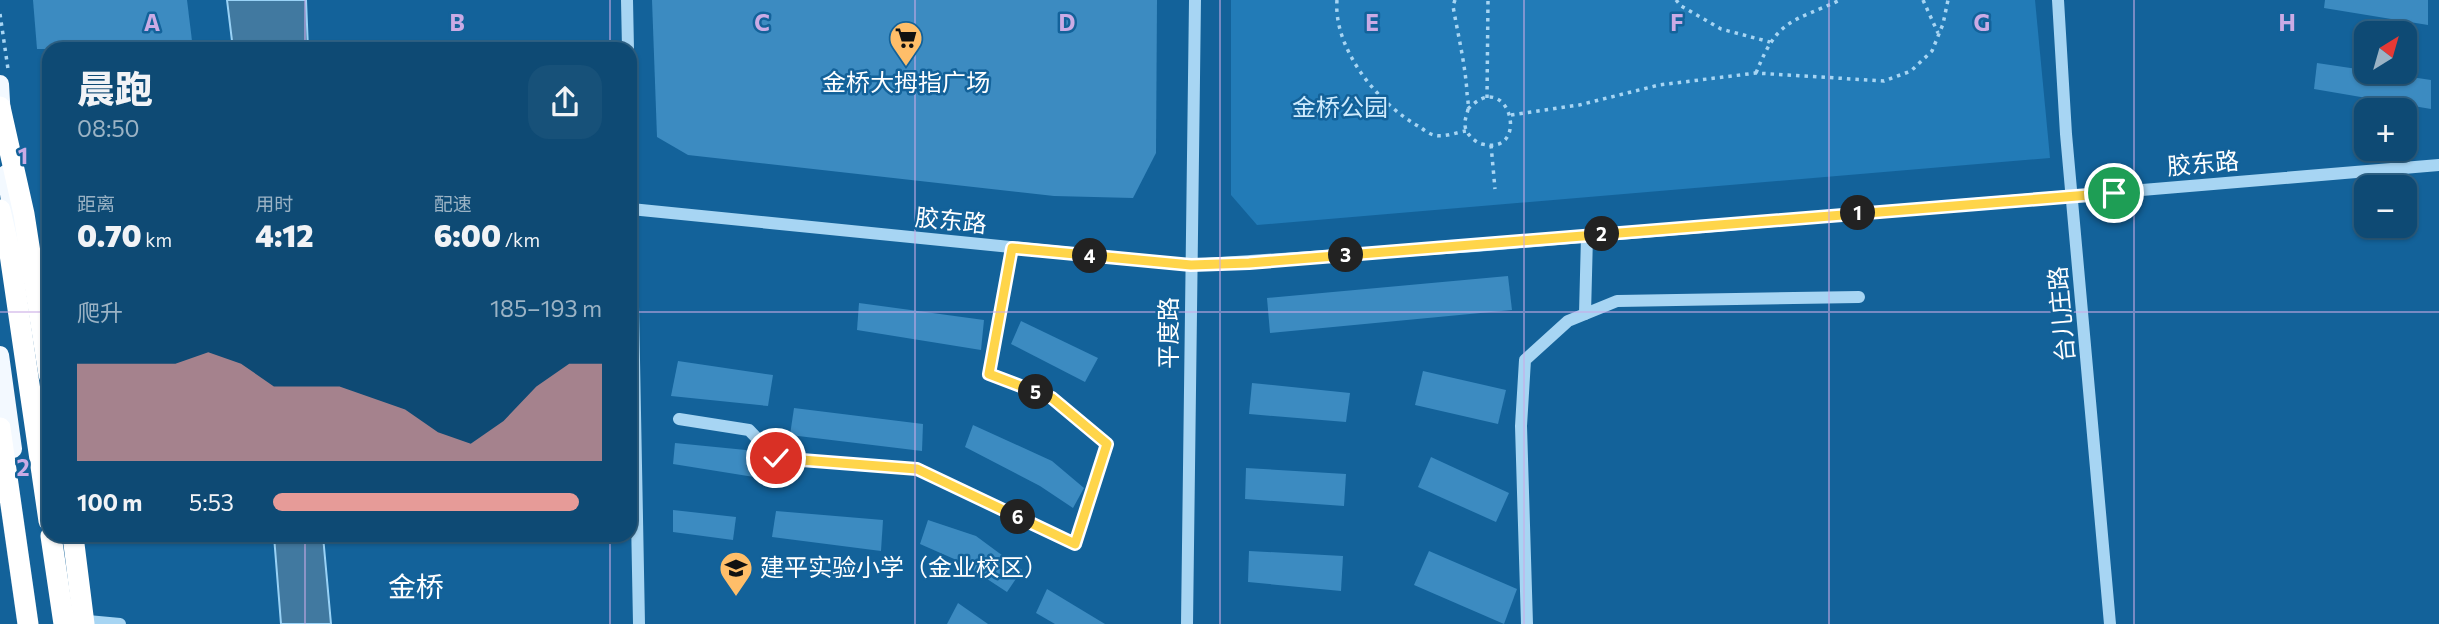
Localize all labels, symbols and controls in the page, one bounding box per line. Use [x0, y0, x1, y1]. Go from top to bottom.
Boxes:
text: A [144, 8, 161, 36]
text: B [449, 8, 465, 36]
text: C [754, 8, 770, 36]
text: D [1059, 8, 1076, 36]
text: E [1365, 8, 1379, 36]
text: F [1670, 8, 1684, 36]
text: G [1974, 8, 1990, 36]
text: H [2278, 8, 2296, 36]
supermarket icon: 金桥大拇指广场 [887, 19, 925, 68]
north arrow [2354, 21, 2417, 84]
map controls [2354, 21, 2417, 238]
text: 晨跑 [77, 64, 153, 111]
button: share [528, 65, 602, 139]
place label: 金桥大拇指广场 [822, 67, 990, 96]
park label: 金桥公园 [1292, 92, 1388, 121]
button: + [2354, 98, 2417, 161]
text: 08:50 [77, 114, 140, 142]
text: 1 [18, 141, 28, 169]
street label: 胶东路 [2166, 145, 2240, 180]
pin [2084, 163, 2144, 223]
icon: arrive [2095, 174, 2133, 212]
button: − [2354, 175, 2417, 238]
text: 距离 [77, 192, 115, 215]
text: 用时 [255, 192, 293, 215]
text: 配速 [434, 192, 472, 215]
pin: 1 [1840, 196, 1876, 230]
street label: 胶东路 [914, 201, 988, 238]
text: 1 [1853, 201, 1862, 224]
text: 0.70 [77, 216, 142, 253]
text: 4:12 [255, 216, 314, 253]
text: 6:00 [434, 216, 501, 253]
pin: 2 [1584, 216, 1620, 252]
text: 2 [1596, 222, 1607, 245]
text: km [142, 228, 172, 251]
text: /km [501, 228, 540, 251]
pin: 4 [1072, 238, 1108, 274]
pin: 3 [1328, 238, 1364, 272]
text: 3 [1340, 243, 1351, 266]
text: 4 [1084, 244, 1095, 267]
street label: 台儿庄路 [2042, 265, 2079, 363]
text: 185–193 m [490, 294, 602, 322]
street label: 平度路 [1153, 297, 1182, 369]
text: 爬升 [77, 298, 123, 326]
pin: 5 [1018, 374, 1054, 410]
text: 5 [1030, 380, 1041, 403]
pin [746, 428, 806, 488]
icon: check [757, 439, 795, 477]
text: 2 [16, 453, 30, 481]
text: 100 m [77, 488, 142, 516]
text: 5:53 [189, 488, 234, 516]
pin: 6 [1000, 500, 1036, 534]
text: 6 [1012, 505, 1023, 528]
school or university icon: 建平实验小学（金业校区） [717, 549, 755, 598]
place label: 建平实验小学（金业校区） [760, 552, 1048, 581]
district label: 金桥 [388, 569, 444, 603]

